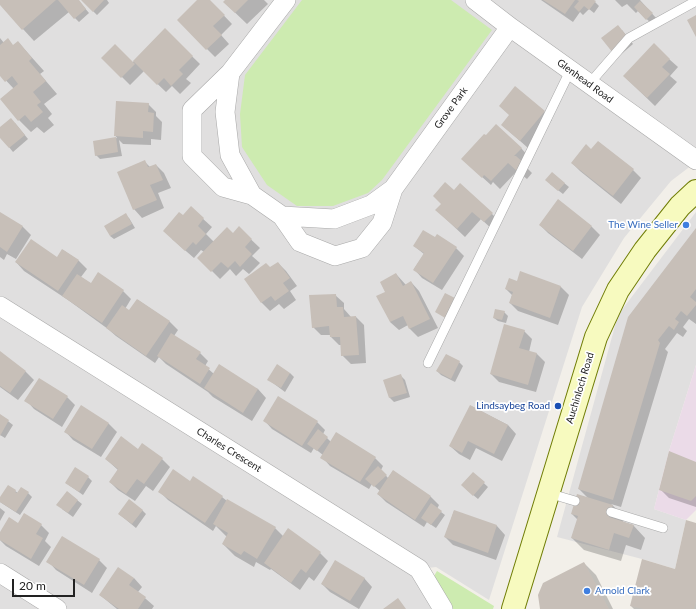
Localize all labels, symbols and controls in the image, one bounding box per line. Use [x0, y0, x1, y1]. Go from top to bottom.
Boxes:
street label: Glenhead Road [555, 57, 615, 105]
street label: Grove Park [432, 85, 470, 131]
place label: The Wine Seller [608, 219, 678, 231]
marker: The Wine Seller [681, 220, 691, 230]
street label: Auchinloch Road [563, 351, 597, 425]
place label: Lindsaybeg Road [476, 400, 550, 412]
marker: Lindsaybeg Road [553, 401, 563, 411]
street label: Charles Crescent [194, 425, 264, 475]
scale bar [14, 571, 77, 597]
text: 20 m [19, 578, 46, 593]
place label: Arnold Clark [595, 585, 650, 597]
marker: Arnold Clark [582, 586, 592, 596]

